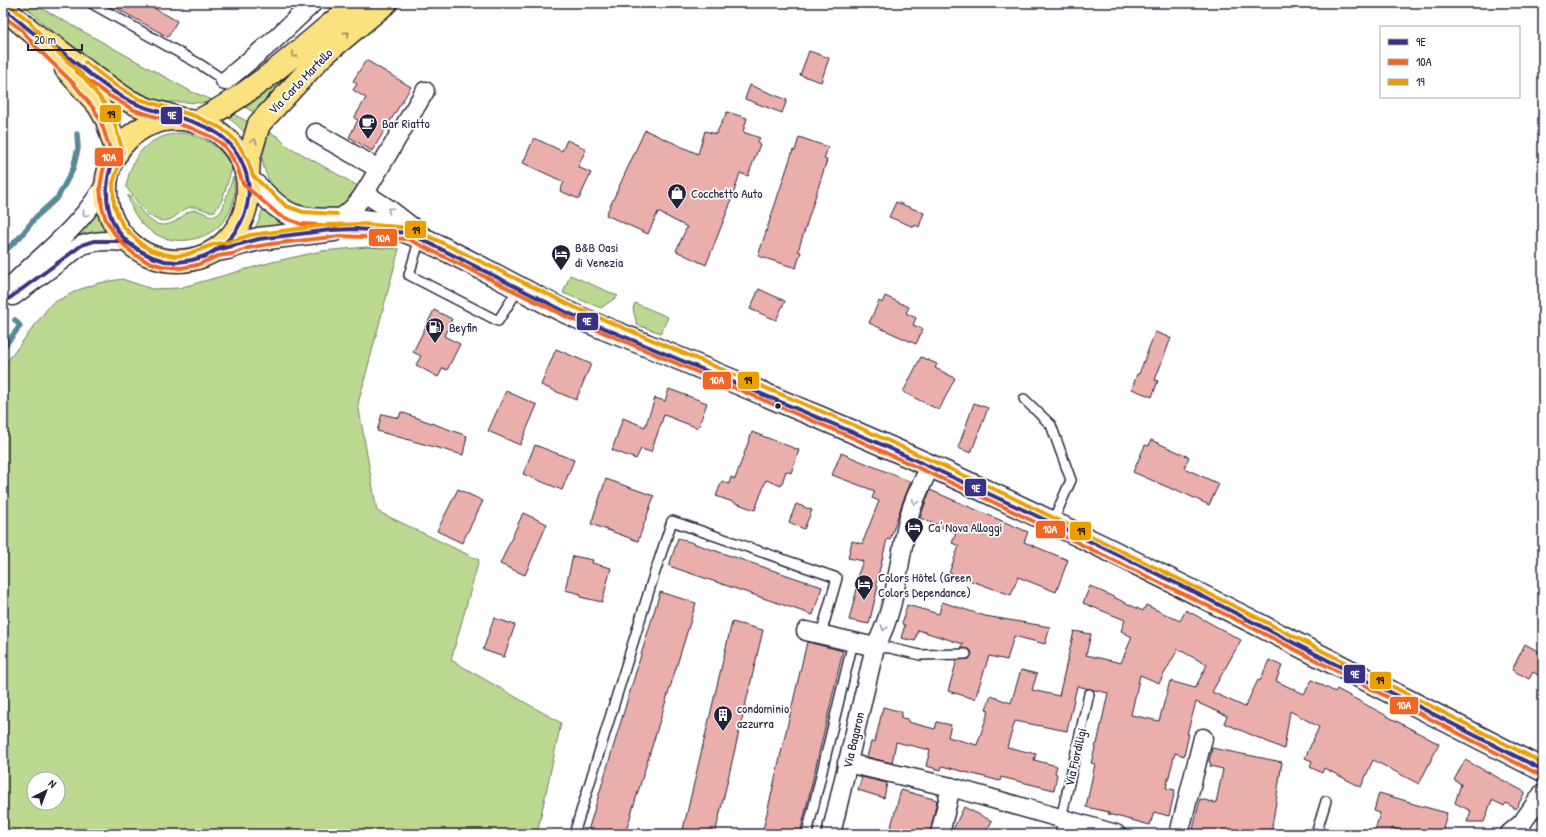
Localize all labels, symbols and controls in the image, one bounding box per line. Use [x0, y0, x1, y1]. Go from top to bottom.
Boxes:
scale bar [28, 26, 82, 52]
legend [1380, 26, 1520, 98]
text: 20 m [34, 31, 56, 48]
one-way arrow [343, 32, 350, 39]
text: 9E [1416, 33, 1426, 50]
street label: Via Carlo Martello [264, 44, 336, 118]
one-way arrow [291, 50, 298, 57]
text: 10A [1416, 53, 1432, 70]
text: 19 [1416, 73, 1425, 90]
line badge: 19 [99, 104, 122, 123]
line badge: 9E [160, 106, 183, 125]
text: 19 [107, 107, 115, 121]
text: 9E [168, 108, 177, 122]
cafe icon: Bar Riatto [357, 112, 379, 140]
place label: Bar Riatto [382, 114, 430, 132]
one-way arrow [249, 138, 258, 145]
line badge: 10A [94, 147, 124, 167]
text: 10A [102, 150, 117, 164]
shop icon: Cocchetto Auto [666, 182, 688, 210]
place label: Cocchetto Auto [691, 184, 763, 202]
one-way arrow [387, 207, 394, 215]
one-way arrow [83, 209, 90, 216]
line badge: 19 [404, 220, 427, 239]
text: 19 [412, 223, 420, 237]
line badge: 10A [368, 228, 398, 247]
text: 10A [376, 231, 391, 245]
place label: B&B Oasi di Venezia [575, 238, 623, 271]
hotel icon: B&B Oasi di Venezia [550, 243, 572, 271]
line badge: 9E [576, 312, 599, 331]
text: 9E [583, 314, 592, 328]
fuel station icon: Beyfin [424, 316, 446, 344]
place label: Beyfin [449, 318, 477, 336]
line badge: 10A [702, 371, 732, 390]
line badge: 19 [737, 371, 760, 390]
text: 10A [710, 373, 725, 387]
text: 19 [744, 373, 752, 387]
unlabelled marker [773, 401, 783, 411]
line badge: 9E [964, 478, 987, 497]
text: 9E [972, 481, 981, 495]
one-way arrow [912, 497, 920, 505]
hotel icon: Ca' Nova Alloggi [903, 516, 925, 544]
place label: Ca' Nova Alloggi [928, 518, 1002, 536]
line badge: 10A [1035, 520, 1066, 539]
line badge: 19 [1069, 521, 1092, 541]
text: 10A [1043, 522, 1058, 536]
text: 19 [1077, 524, 1085, 538]
place label: Colors Hôtel (Green Colors Dependance) [878, 568, 971, 601]
hotel icon: Colors Hôtel (Green Colors Dependance) [853, 573, 875, 601]
one-way arrow [880, 624, 889, 631]
line badge: 9E [1343, 664, 1366, 684]
text: 9E [1351, 667, 1360, 681]
line badge: 19 [1369, 671, 1392, 690]
text: 19 [1376, 673, 1384, 687]
line badge: 10A [1389, 696, 1419, 715]
text: 10A [1397, 698, 1412, 712]
place label: condominio azzurra [737, 699, 789, 732]
building icon: condominio azzurra [712, 704, 734, 732]
street label: Via Bagaron [838, 710, 868, 770]
street label: Via Fiordiligi [1060, 726, 1090, 788]
north arrow [26, 771, 66, 811]
text: N [46, 776, 60, 791]

